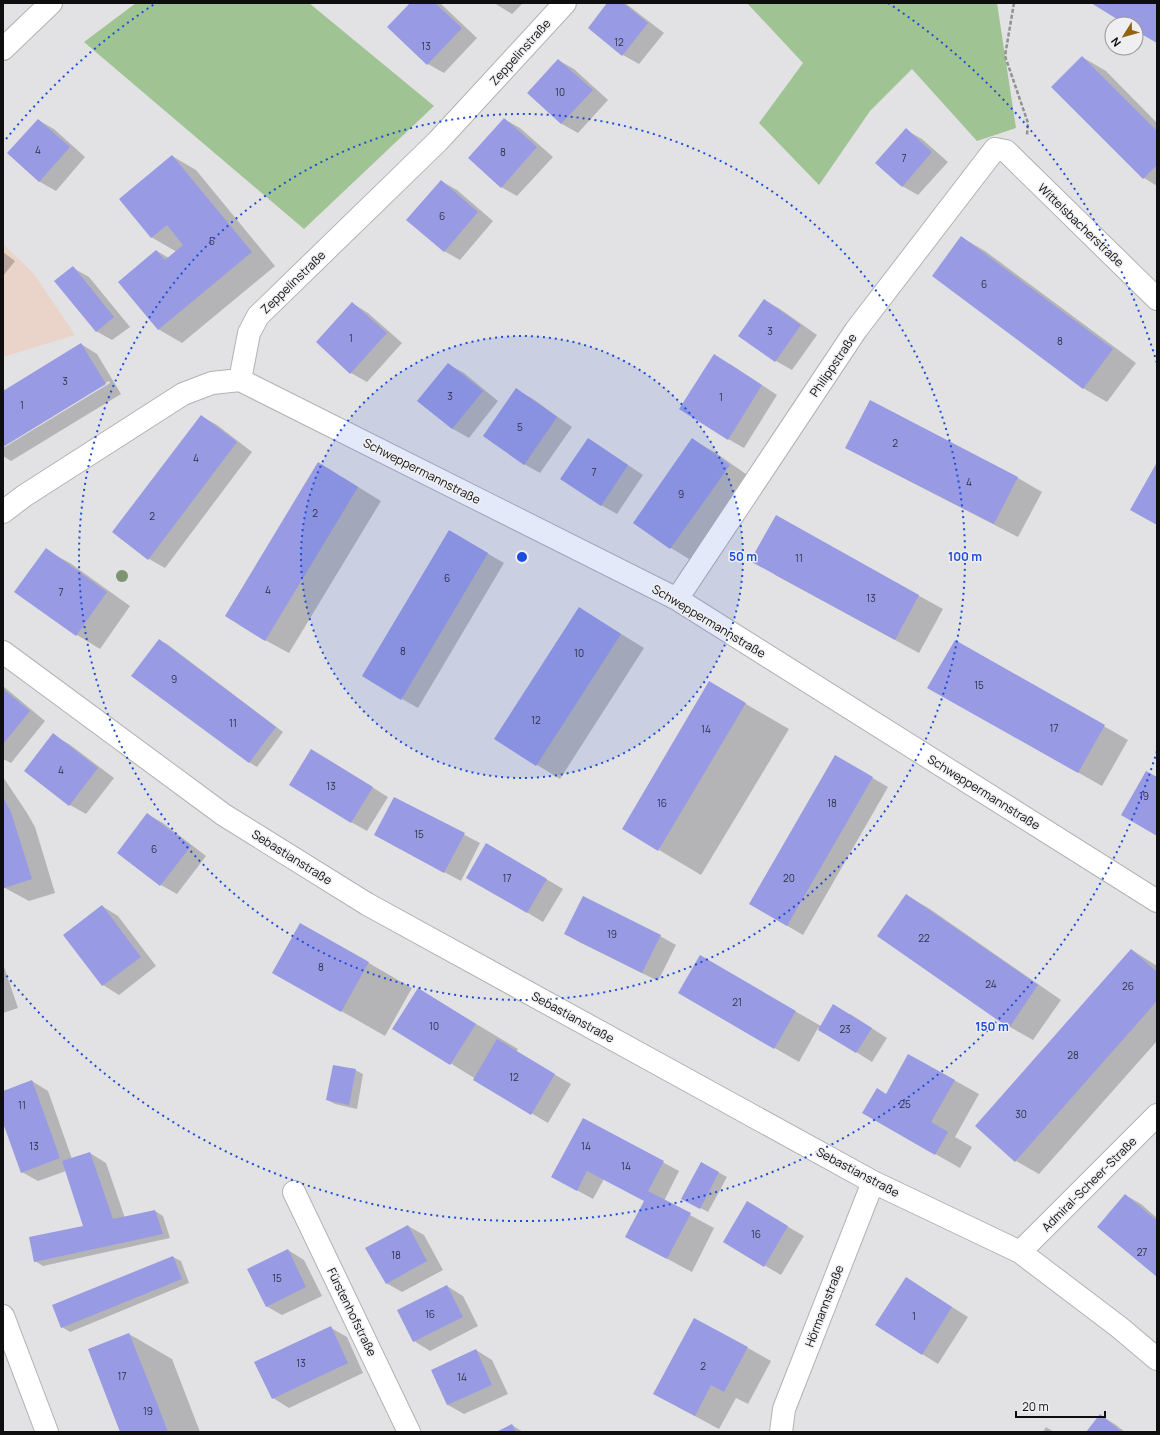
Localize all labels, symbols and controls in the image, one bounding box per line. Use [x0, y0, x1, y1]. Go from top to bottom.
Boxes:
street label: Zeppelinstraße [486, 15, 554, 89]
north arrow [1104, 16, 1144, 56]
house number: 12 [614, 35, 624, 49]
text: N [1107, 35, 1124, 50]
house number: 13 [421, 39, 431, 53]
house number: 10 [555, 85, 565, 99]
house number: 4 [35, 143, 41, 157]
house number: 8 [500, 145, 506, 159]
house number: 7 [901, 151, 907, 165]
street label: Wittelsbacherstraße [1034, 179, 1128, 271]
house number: 6 [439, 209, 445, 223]
house number: 5 [209, 234, 215, 248]
street label: Zeppelinstraße [257, 247, 329, 317]
house number: 6 [981, 277, 987, 291]
house number: 3 [767, 324, 773, 338]
street label: Philippstraße [806, 330, 860, 400]
house number: 1 [349, 331, 353, 345]
house number: 8 [1057, 334, 1063, 348]
house number: 3 [62, 374, 68, 388]
house number: 3 [447, 389, 453, 403]
house number: 1 [719, 390, 723, 404]
house number: 1 [20, 398, 24, 412]
house number: 5 [517, 420, 523, 434]
street label: Schweppermannstraße [360, 434, 484, 508]
house number: 2 [892, 436, 898, 450]
house number: 4 [193, 451, 199, 465]
house number: 7 [591, 465, 597, 479]
house number: 4 [966, 475, 972, 489]
house number: 9 [678, 487, 684, 501]
house number: 2 [312, 506, 318, 520]
house number: 2 [149, 509, 155, 523]
text: 50 m [729, 548, 757, 565]
text: 100 m [948, 548, 982, 565]
centre of rings [515, 550, 529, 564]
house number: 11 [795, 551, 803, 565]
house number: 6 [444, 571, 450, 585]
street label: Schweppermannstraße [649, 580, 769, 662]
house number: 4 [265, 583, 271, 597]
house number: 7 [58, 585, 64, 599]
house number: 13 [866, 591, 876, 605]
house number: 8 [400, 644, 406, 658]
house number: 10 [574, 646, 584, 660]
house number: 9 [171, 672, 177, 686]
house number: 15 [974, 678, 984, 692]
house number: 12 [531, 713, 541, 727]
house number: 11 [229, 716, 237, 730]
house number: 17 [1050, 721, 1058, 735]
house number: 14 [701, 722, 711, 736]
street label: Schweppermannstraße [925, 750, 1043, 834]
house number: 4 [58, 763, 64, 777]
house number: 13 [326, 779, 336, 793]
house number: 19 [1139, 789, 1149, 803]
house number: 16 [657, 796, 667, 810]
house number: 18 [827, 796, 837, 810]
street label: Sebastianstraße [249, 825, 335, 889]
house number: 15 [414, 827, 424, 841]
house number: 6 [151, 842, 157, 856]
house number: 17 [503, 871, 511, 885]
house number: 20 [783, 871, 795, 885]
house number: 19 [607, 927, 617, 941]
house number: 22 [918, 931, 930, 945]
house number: 8 [318, 960, 324, 974]
house number: 24 [985, 977, 997, 991]
house number: 26 [1122, 979, 1134, 993]
street label: Sebastianstraße [529, 987, 617, 1047]
house number: 21 [732, 995, 742, 1009]
text: 150 m [975, 1018, 1009, 1035]
house number: 10 [429, 1019, 439, 1033]
house number: 23 [839, 1022, 851, 1036]
house number: 28 [1067, 1048, 1079, 1062]
house number: 12 [509, 1070, 519, 1084]
house number: 25 [899, 1097, 911, 1111]
house number: 11 [18, 1098, 26, 1112]
house number: 30 [1015, 1107, 1027, 1121]
street label: Admiral-Scheer-Straße [1038, 1133, 1140, 1235]
house number: 13 [29, 1139, 39, 1153]
house number: 14 [581, 1139, 591, 1153]
street label: Sebastianstraße [813, 1143, 903, 1201]
house number: 14 [621, 1159, 631, 1173]
house number: 16 [751, 1227, 761, 1241]
house number: 27 [1137, 1245, 1147, 1259]
house number: 18 [391, 1248, 401, 1262]
street label: Hörmannstraße [801, 1262, 847, 1350]
street label: Fürstenhofstraße [323, 1265, 381, 1359]
house number: 15 [272, 1271, 282, 1285]
house number: 16 [425, 1307, 435, 1321]
house number: 1 [912, 1309, 916, 1323]
house number: 13 [296, 1356, 306, 1370]
house number: 2 [700, 1359, 706, 1373]
house number: 17 [118, 1369, 126, 1383]
house number: 14 [457, 1370, 467, 1384]
scale bar [1016, 1393, 1105, 1419]
text: 20 m [1022, 1398, 1049, 1415]
house number: 19 [143, 1404, 153, 1418]

